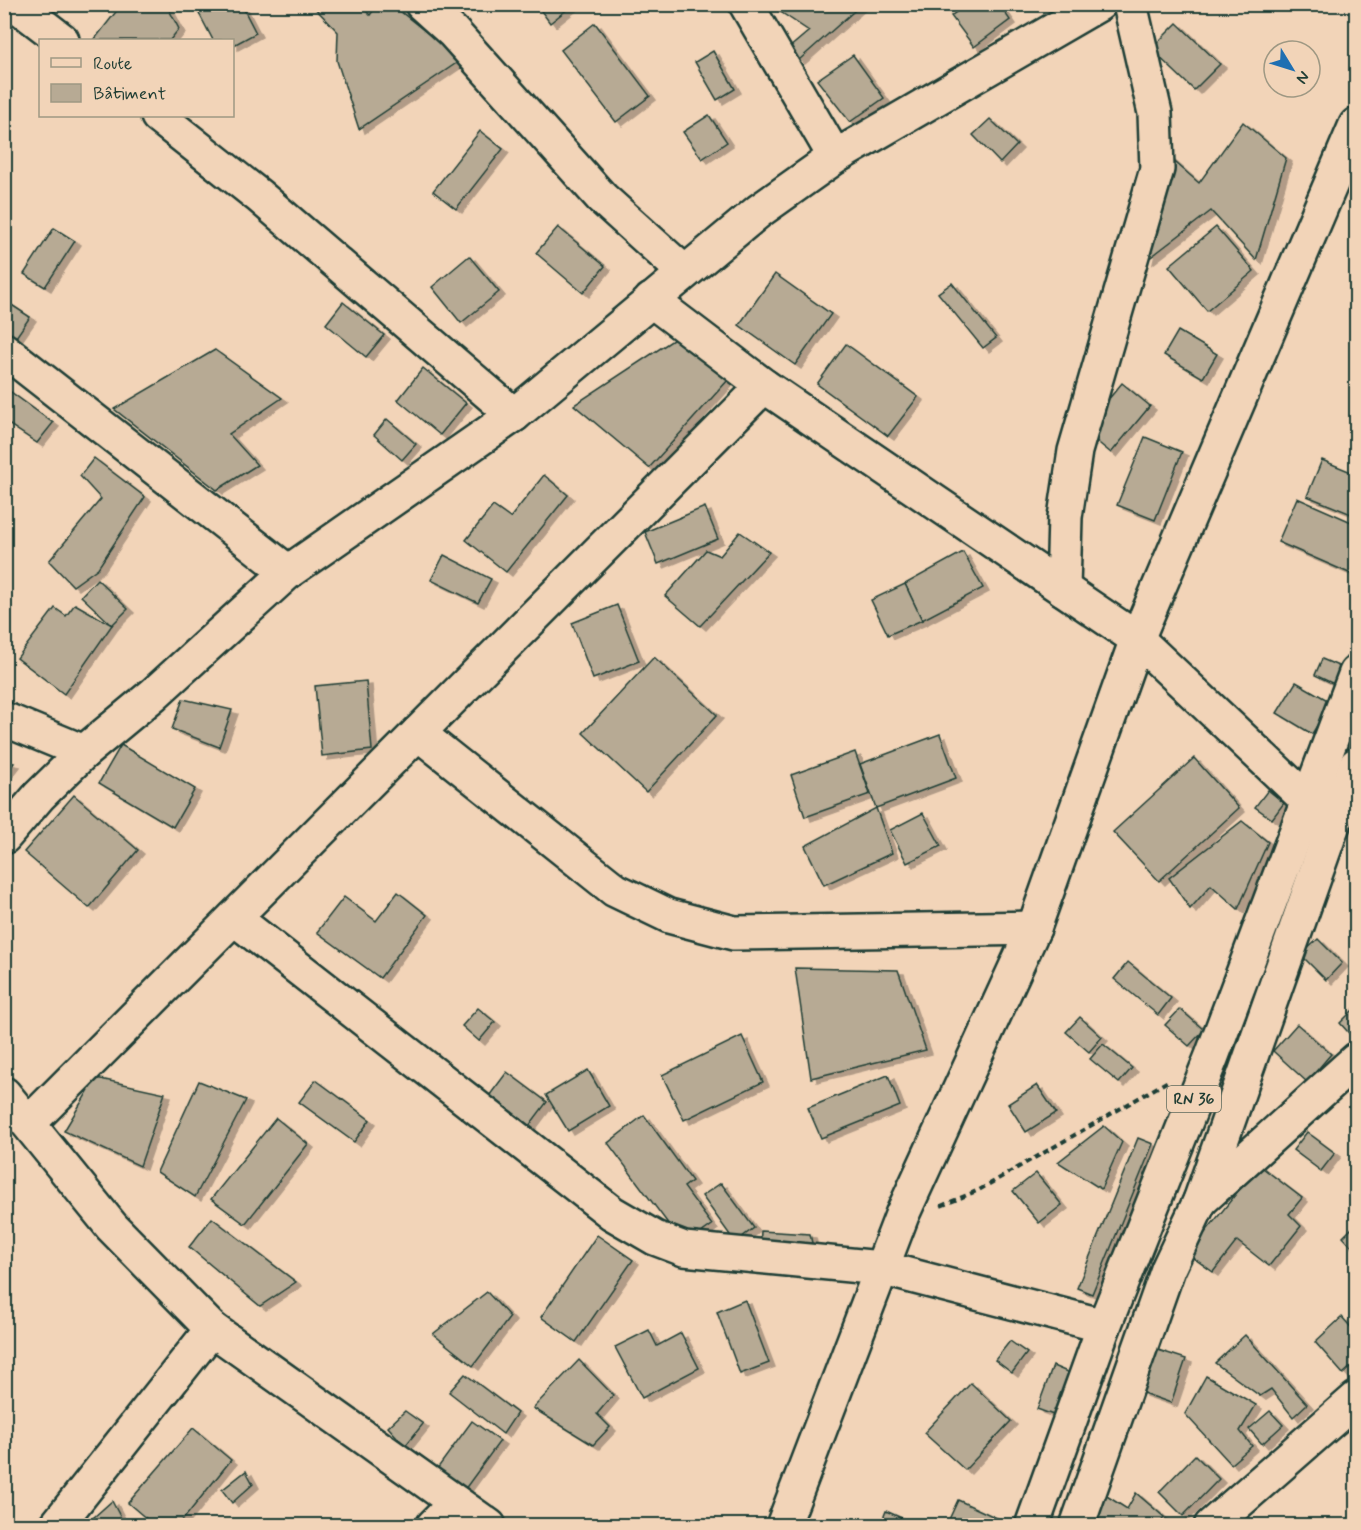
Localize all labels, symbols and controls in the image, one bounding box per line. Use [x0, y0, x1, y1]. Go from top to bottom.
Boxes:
legend [39, 39, 234, 117]
north arrow [1262, 39, 1322, 99]
text: Route [93, 52, 132, 76]
text: N [1291, 67, 1314, 88]
text: Bâtiment [93, 82, 166, 106]
road number: RN 36 [1167, 1086, 1221, 1112]

